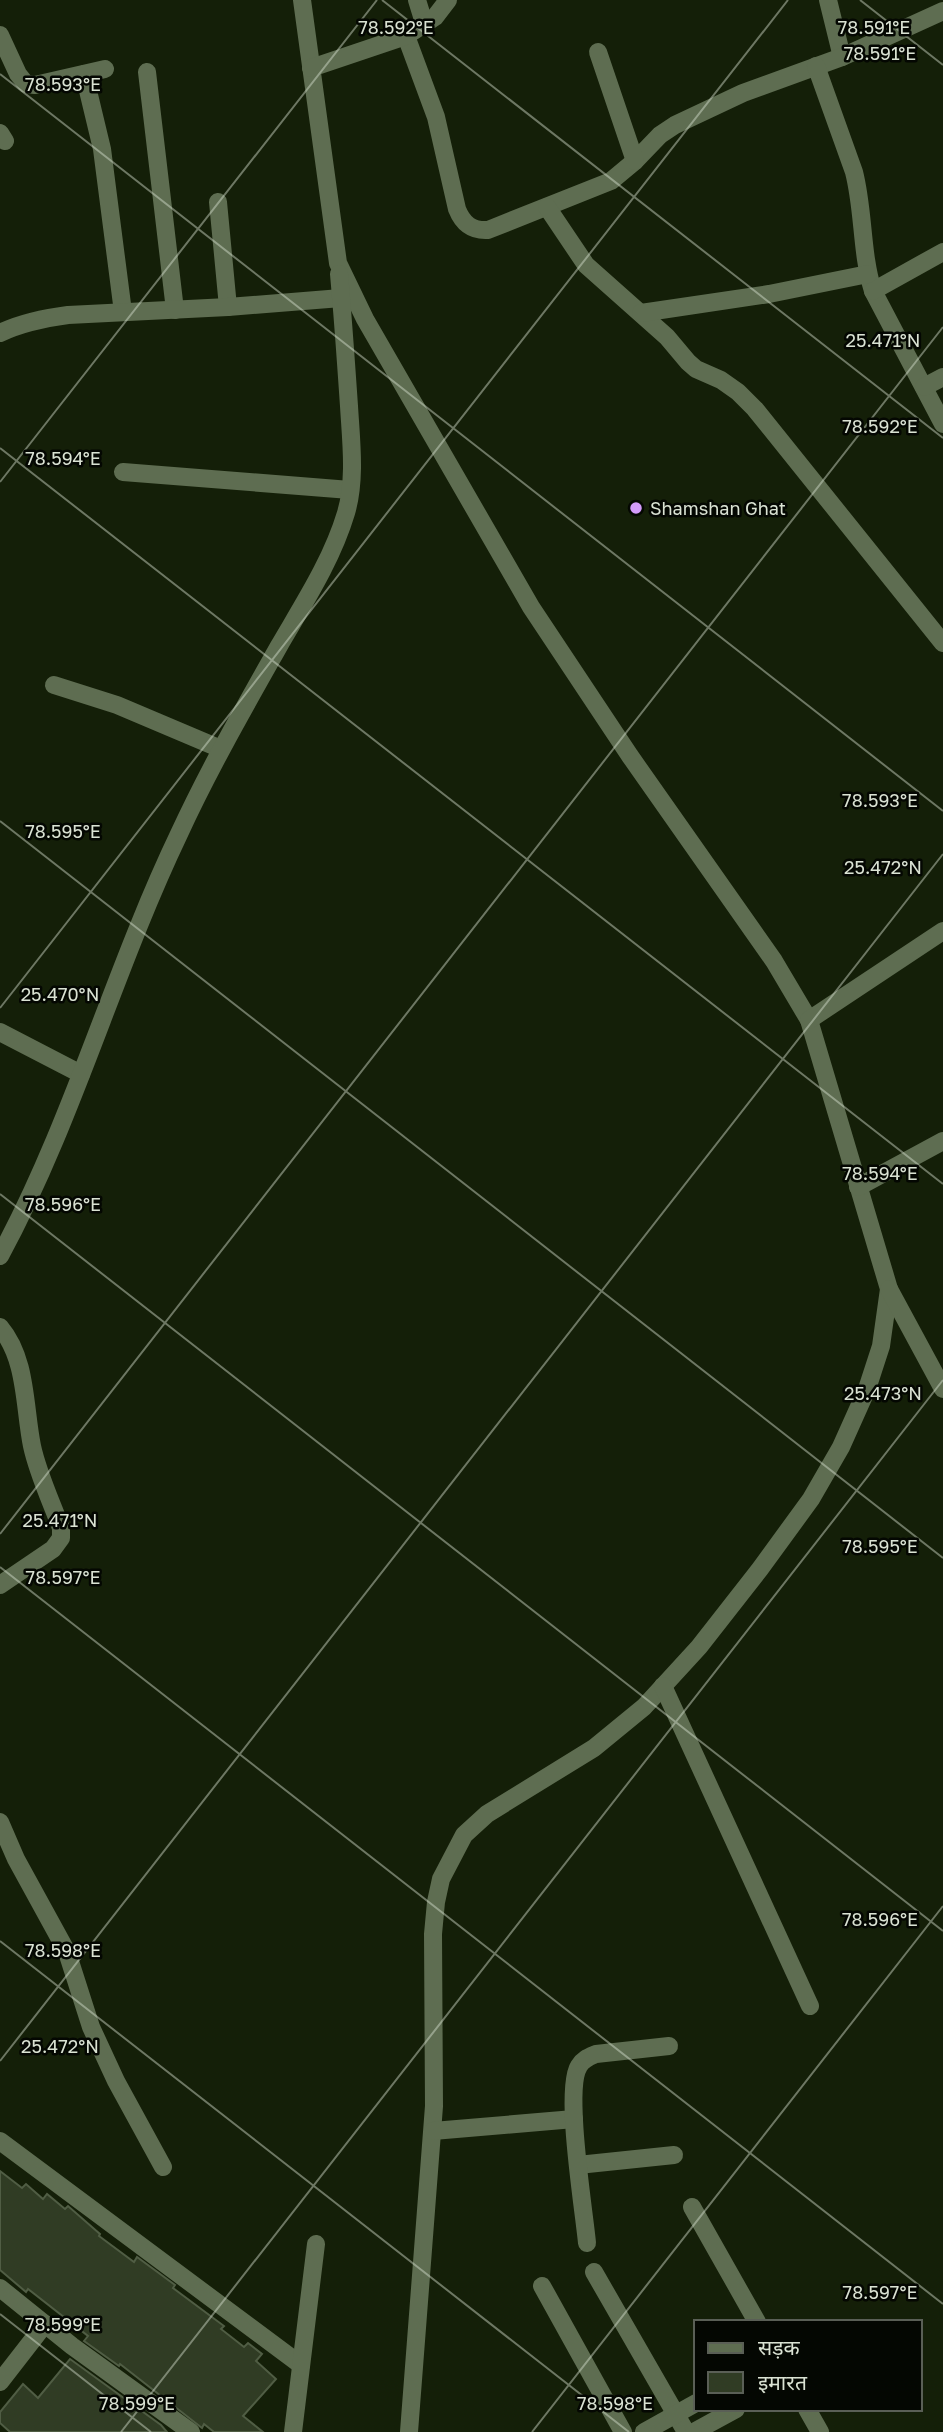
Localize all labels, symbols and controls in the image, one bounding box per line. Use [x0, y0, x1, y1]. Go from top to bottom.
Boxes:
text: 78.592°E [358, 16, 434, 38]
text: 78.591°E [838, 16, 910, 38]
text: 78.591°E [844, 42, 916, 64]
text: 78.593°E [25, 73, 101, 95]
text: 25.471°N [846, 329, 920, 351]
text: 78.592°E [842, 415, 918, 437]
text: 78.594°E [25, 447, 101, 469]
place label: Shamshan Ghat [650, 497, 786, 519]
marker: Shamshan Ghat [628, 500, 644, 516]
text: 78.593°E [842, 789, 918, 811]
text: 78.595°E [25, 820, 101, 842]
text: 25.472°N [844, 856, 922, 878]
text: 25.470°N [21, 983, 99, 1005]
text: 78.594°E [842, 1162, 918, 1184]
text: 78.596°E [25, 1193, 101, 1215]
text: 25.473°N [844, 1382, 922, 1404]
text: 25.471°N [23, 1509, 97, 1531]
text: 78.595°E [842, 1535, 918, 1557]
text: 78.597°E [26, 1566, 100, 1588]
text: 78.596°E [842, 1908, 918, 1930]
text: 78.598°E [25, 1939, 101, 1961]
text: 25.472°N [21, 2035, 99, 2057]
text: 78.597°E [843, 2281, 917, 2303]
text: 78.599°E [25, 2313, 101, 2335]
legend [694, 2320, 922, 2411]
text: सड़क [758, 2334, 800, 2360]
text: इमारत [758, 2369, 808, 2395]
text: 78.599°E [99, 2392, 175, 2414]
text: 78.598°E [577, 2392, 653, 2414]

